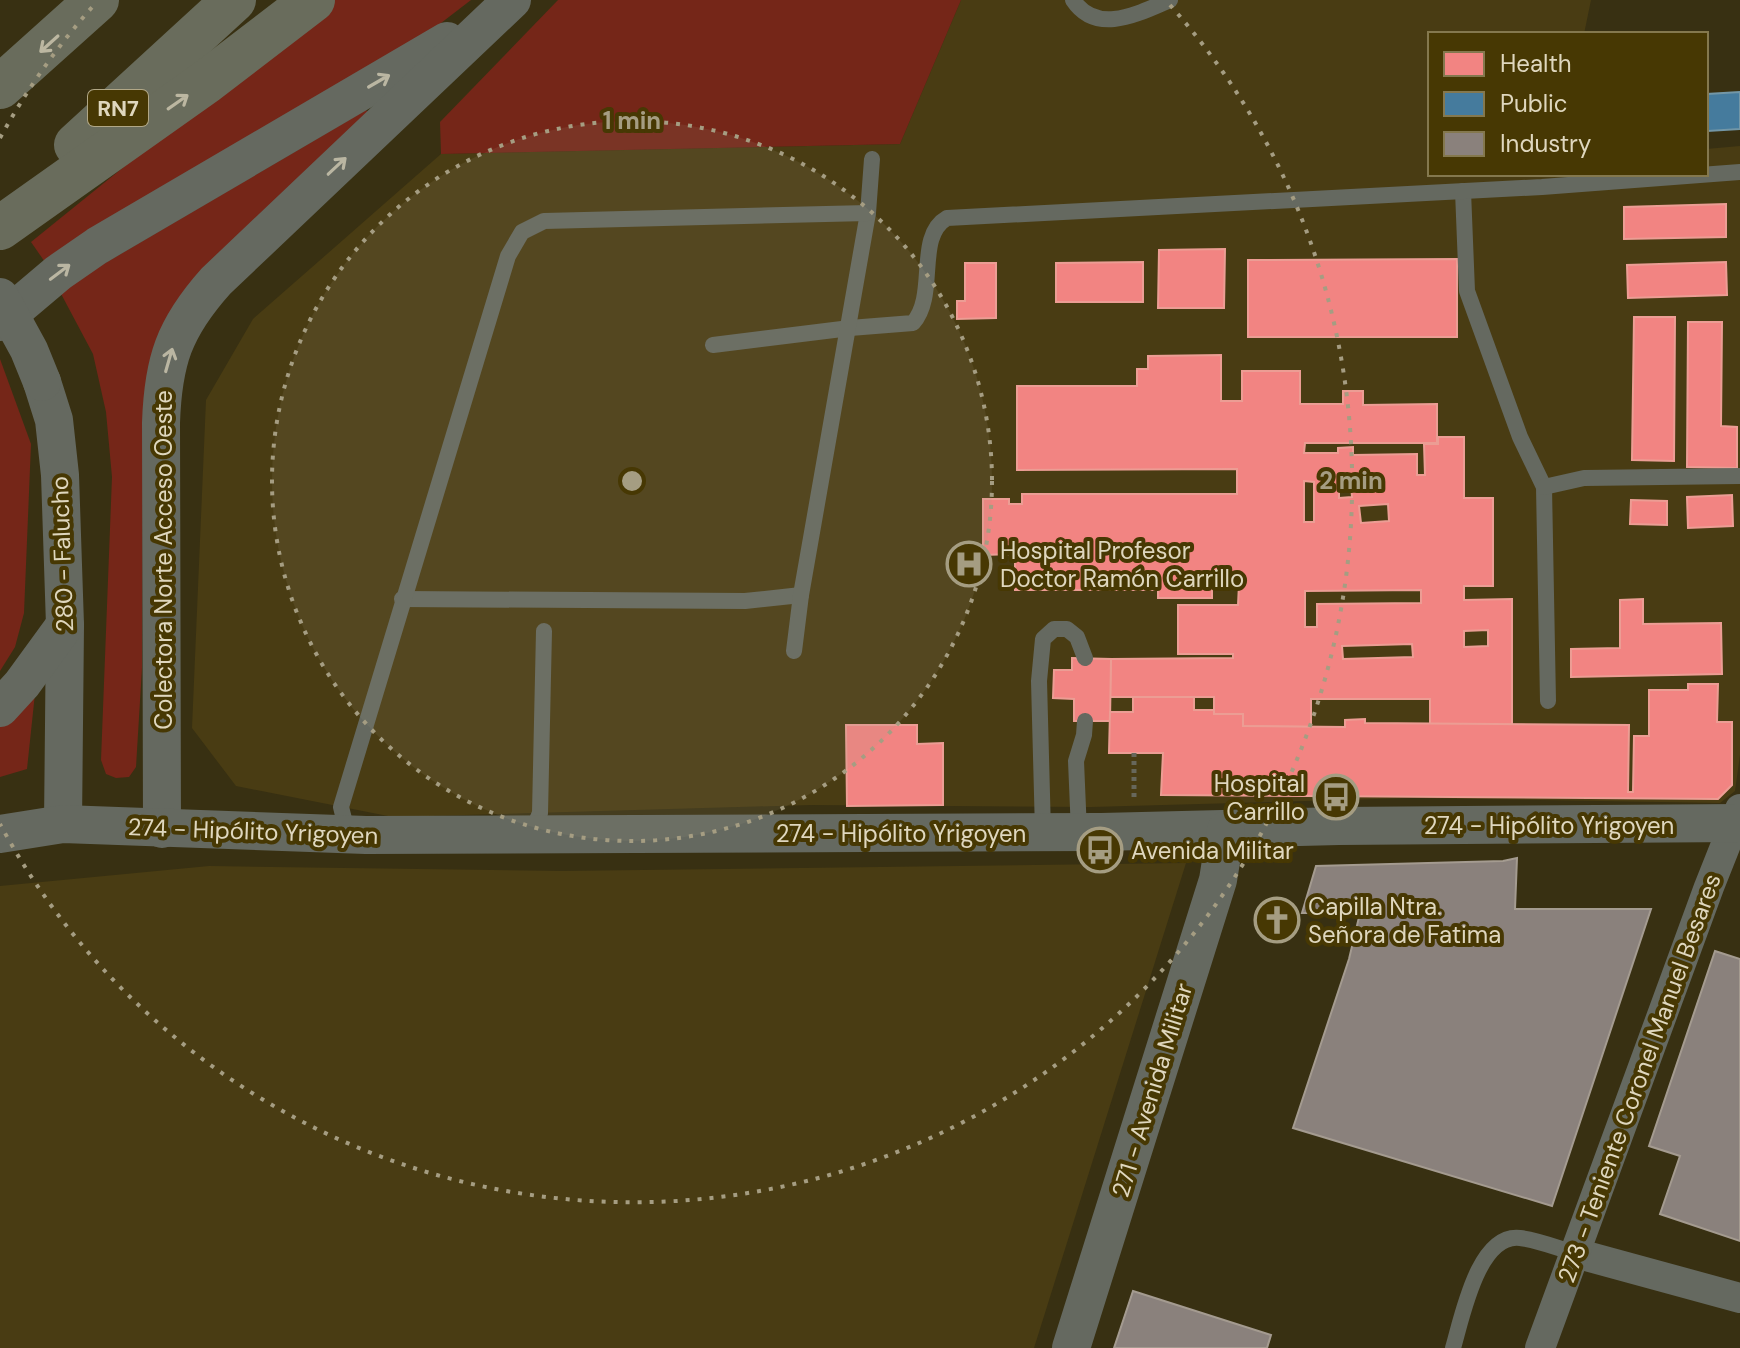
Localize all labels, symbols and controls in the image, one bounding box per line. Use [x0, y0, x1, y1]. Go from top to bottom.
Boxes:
legend [1428, 32, 1708, 176]
one-way arrow [39, 34, 59, 52]
text: Health [1500, 48, 1572, 79]
one-way arrow [367, 73, 390, 89]
text: Public [1500, 88, 1568, 119]
road number: RN7 [88, 90, 148, 126]
one-way arrow [167, 94, 188, 111]
text: 1 min [603, 105, 661, 136]
text: Industry [1500, 128, 1591, 159]
one-way arrow [327, 157, 347, 176]
one-way arrow [49, 264, 70, 281]
one-way arrow [163, 348, 177, 373]
street label: Colectora Norte Acceso Oeste [148, 390, 179, 730]
text: 2 min [1319, 465, 1383, 496]
centre of rings [618, 467, 646, 495]
street label: 280 - Falucho [44, 475, 80, 633]
place label: Hospital Profesor Doctor Ramón Carrillo [1000, 535, 1244, 594]
hospital icon: Hospital Profesor Doctor Ramón Carrillo [945, 540, 993, 588]
place label: Hospital Carrillo [1214, 768, 1305, 827]
bus stop icon: Hospital Carrillo [1312, 773, 1360, 821]
street label: 274 - Hipólito Yrigoyen [1424, 810, 1674, 841]
street label: 274 - Hipólito Yrigoyen [127, 811, 379, 851]
street label: 274 - Hipólito Yrigoyen [776, 818, 1026, 849]
bus stop icon: Avenida Militar [1076, 826, 1124, 874]
place label: Avenida Militar [1131, 835, 1294, 866]
street label: 273 - Teniente Coronel Manuel Besares [1550, 869, 1728, 1287]
place label: Capilla Ntra. Señora de Fatima [1308, 891, 1501, 950]
church icon: Capilla Ntra. Señora de Fatima [1253, 896, 1301, 944]
street label: 271 - Avenida Militar [1105, 979, 1199, 1201]

